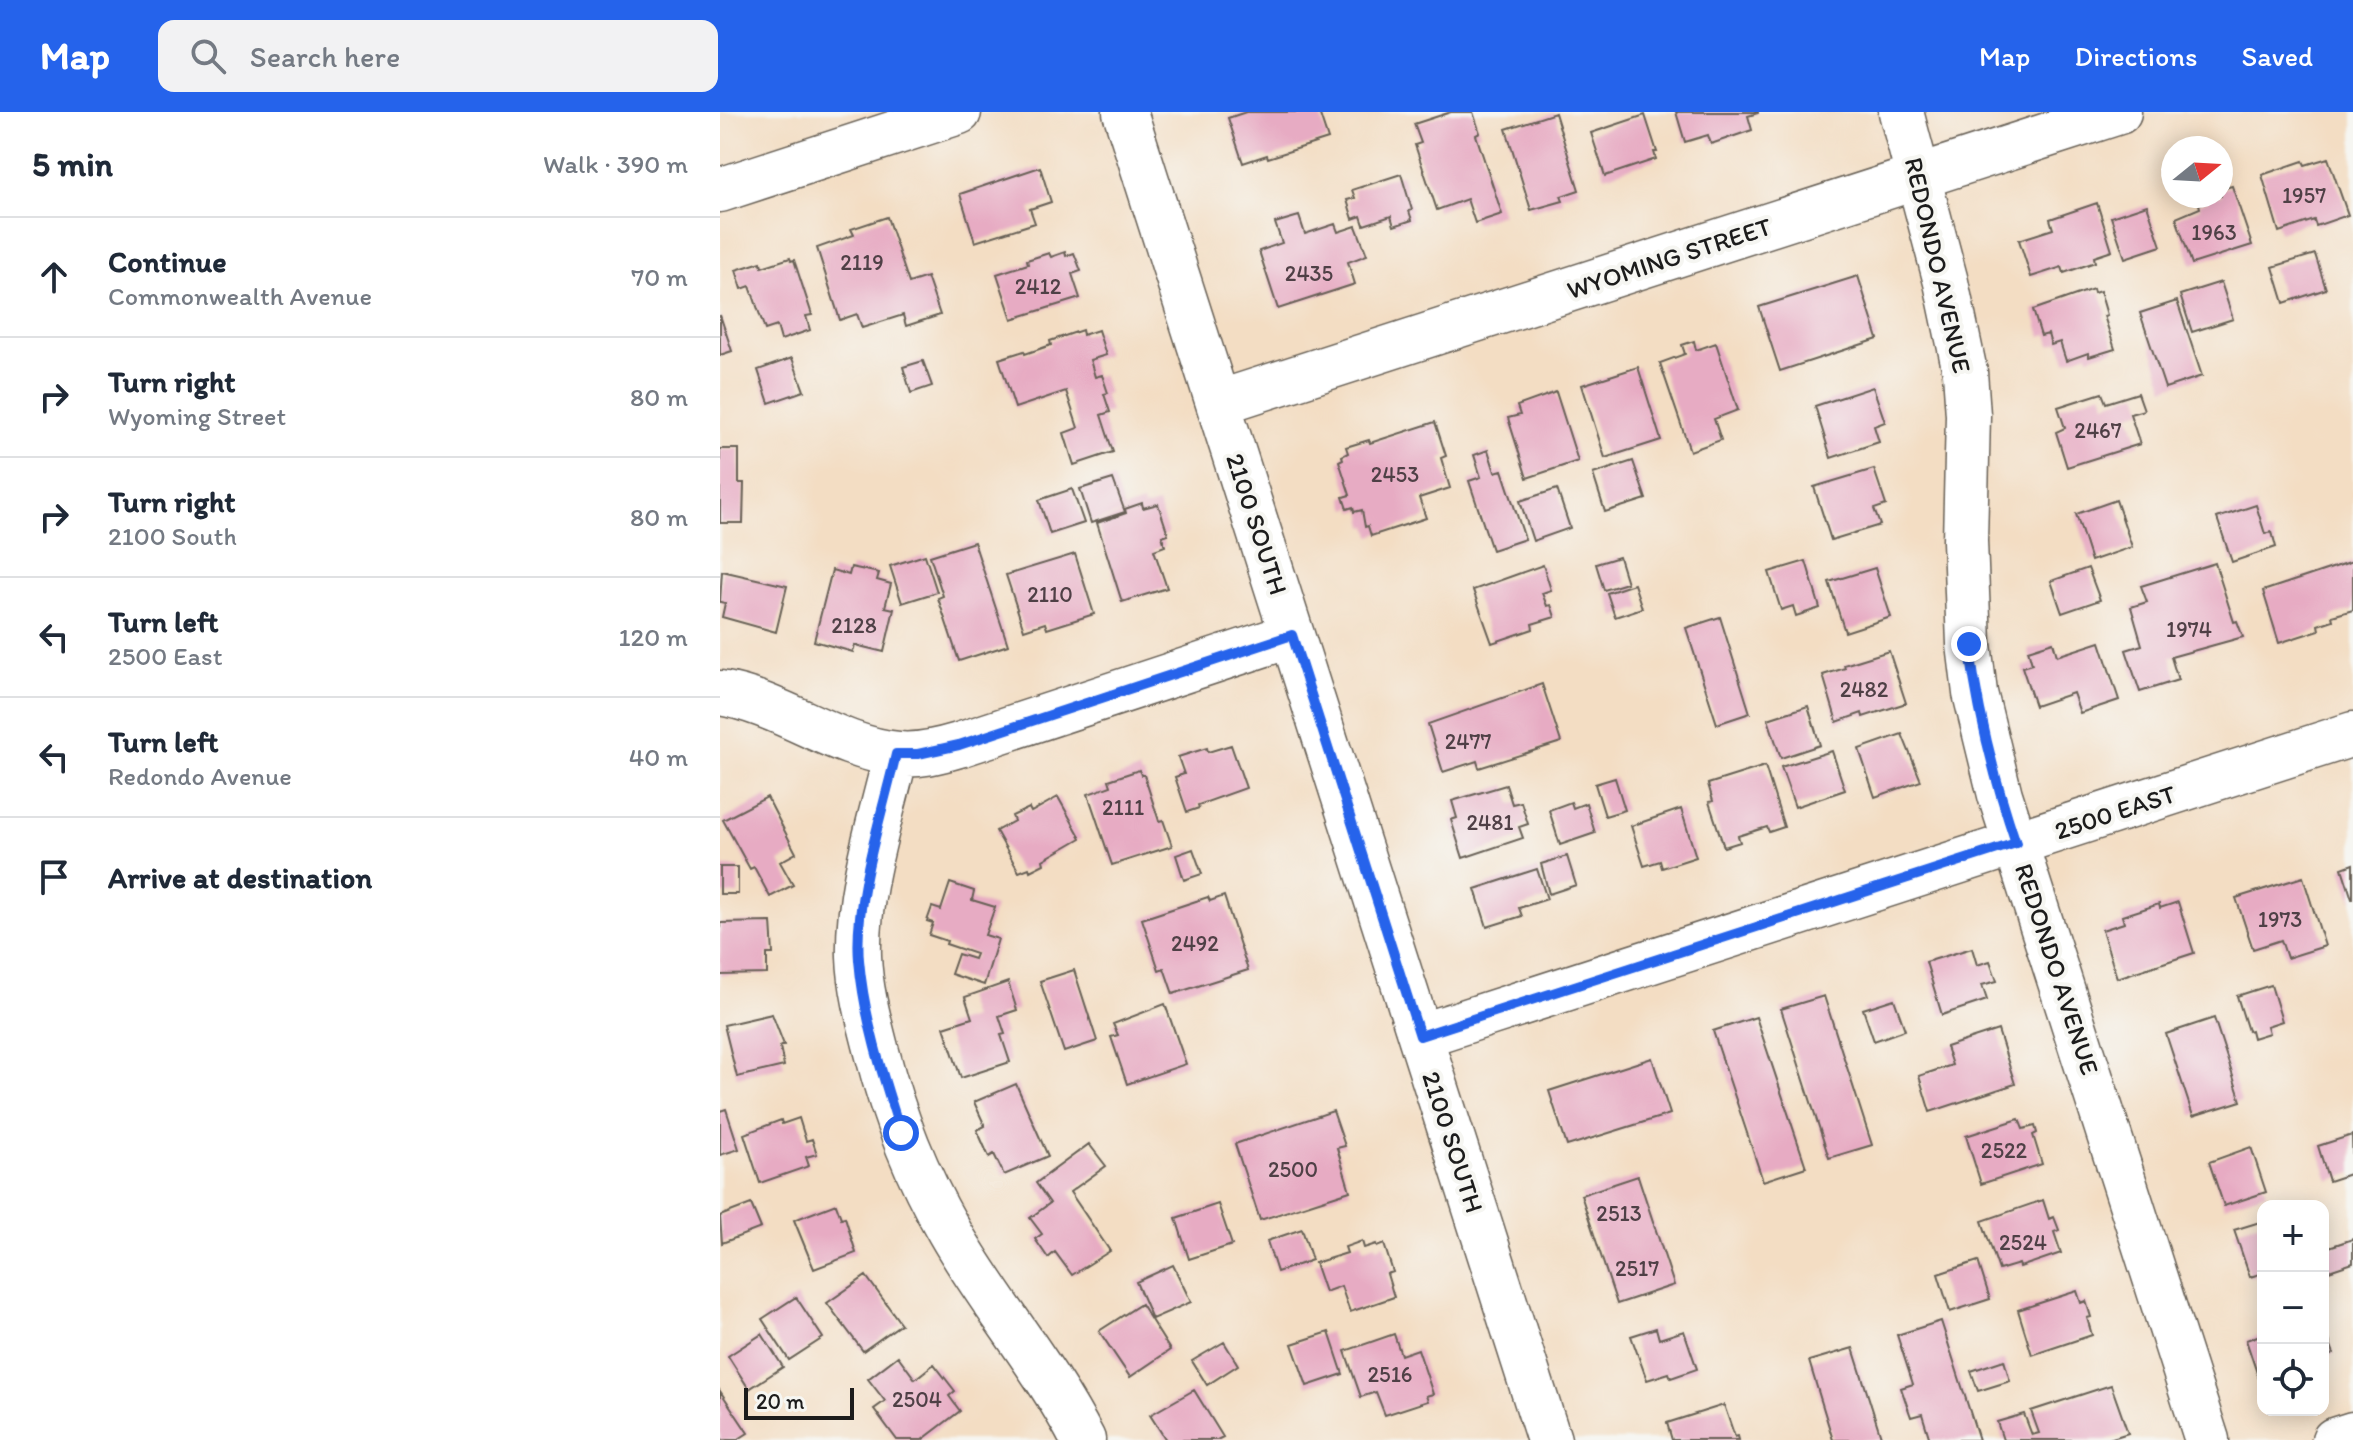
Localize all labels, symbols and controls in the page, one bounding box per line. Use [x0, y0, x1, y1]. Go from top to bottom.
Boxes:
search box [158, 20, 718, 92]
text: Map [40, 33, 110, 79]
icon: search [186, 34, 230, 78]
text: Search here [250, 38, 400, 75]
text: Map [1979, 39, 2030, 73]
text: Directions [2074, 39, 2198, 73]
text: Saved [2242, 39, 2313, 73]
north arrow [2161, 136, 2233, 208]
text: 5 min [32, 144, 113, 185]
text: Walk · 390 m [543, 148, 688, 180]
street label: REDONDO AVENUE [1898, 154, 1978, 376]
house number: 1957 [2282, 182, 2326, 209]
street label: WYOMING STREET [1563, 210, 1776, 306]
house number: 1963 [2191, 219, 2237, 246]
text: Continue [108, 243, 227, 280]
house number: 2119 [840, 249, 884, 276]
icon: ahead [32, 255, 76, 299]
house number: 2435 [1285, 260, 1333, 287]
text: 70 m [631, 261, 688, 293]
house number: 2412 [1015, 273, 1062, 300]
text: Commonwealth Avenue [108, 280, 372, 312]
text: Turn right [108, 363, 236, 400]
icon: right [32, 375, 76, 419]
text: 80 m [630, 381, 688, 413]
text: Wyoming Street [108, 400, 286, 432]
house number: 2467 [2074, 417, 2122, 444]
street label: 2100 SOUTH [1219, 449, 1295, 599]
house number: 2453 [1371, 461, 1419, 488]
text: Turn right [108, 483, 236, 520]
icon: right [32, 495, 76, 539]
text: 80 m [630, 501, 688, 533]
text: 2100 South [108, 520, 237, 552]
house number: 2110 [1027, 581, 1073, 608]
text: Turn left [108, 603, 219, 640]
house number: 2128 [831, 612, 877, 639]
icon: left [32, 615, 76, 659]
house number: 1974 [2166, 616, 2212, 643]
text: 120 m [619, 621, 688, 653]
route end [1951, 626, 1987, 662]
text: 2500 East [108, 640, 222, 672]
house number: 2482 [1840, 676, 1889, 703]
text: Turn left [108, 723, 219, 760]
house number: 2477 [1445, 728, 1491, 755]
icon: left [32, 735, 76, 779]
text: 40 m [629, 741, 688, 773]
text: Redondo Avenue [108, 760, 292, 792]
street label: 2500 EAST [2050, 777, 2180, 847]
house number: 2111 [1102, 794, 1144, 821]
house number: 2481 [1466, 809, 1514, 836]
icon: arrive [32, 855, 76, 899]
text: Arrive at destination [108, 859, 372, 896]
street label: REDONDO AVENUE [2008, 859, 2106, 1079]
house number: 1973 [2258, 906, 2302, 933]
house number: 2492 [1171, 930, 1219, 957]
street label: 2100 SOUTH [1415, 1067, 1491, 1217]
route start [883, 1115, 919, 1151]
house number: 2522 [1981, 1137, 2028, 1164]
house number: 2500 [1268, 1156, 1318, 1183]
house number: 2513 [1596, 1200, 1642, 1227]
map controls [2257, 1200, 2329, 1416]
button: + [2257, 1200, 2329, 1272]
house number: 2524 [1999, 1229, 2047, 1256]
house number: 2517 [1615, 1255, 1659, 1282]
button: − [2257, 1272, 2329, 1344]
button: locate [2257, 1344, 2329, 1416]
house number: 2516 [1368, 1361, 1412, 1388]
scale bar [744, 1384, 854, 1420]
house number: 2504 [892, 1386, 942, 1413]
text: 20 m [756, 1388, 805, 1415]

